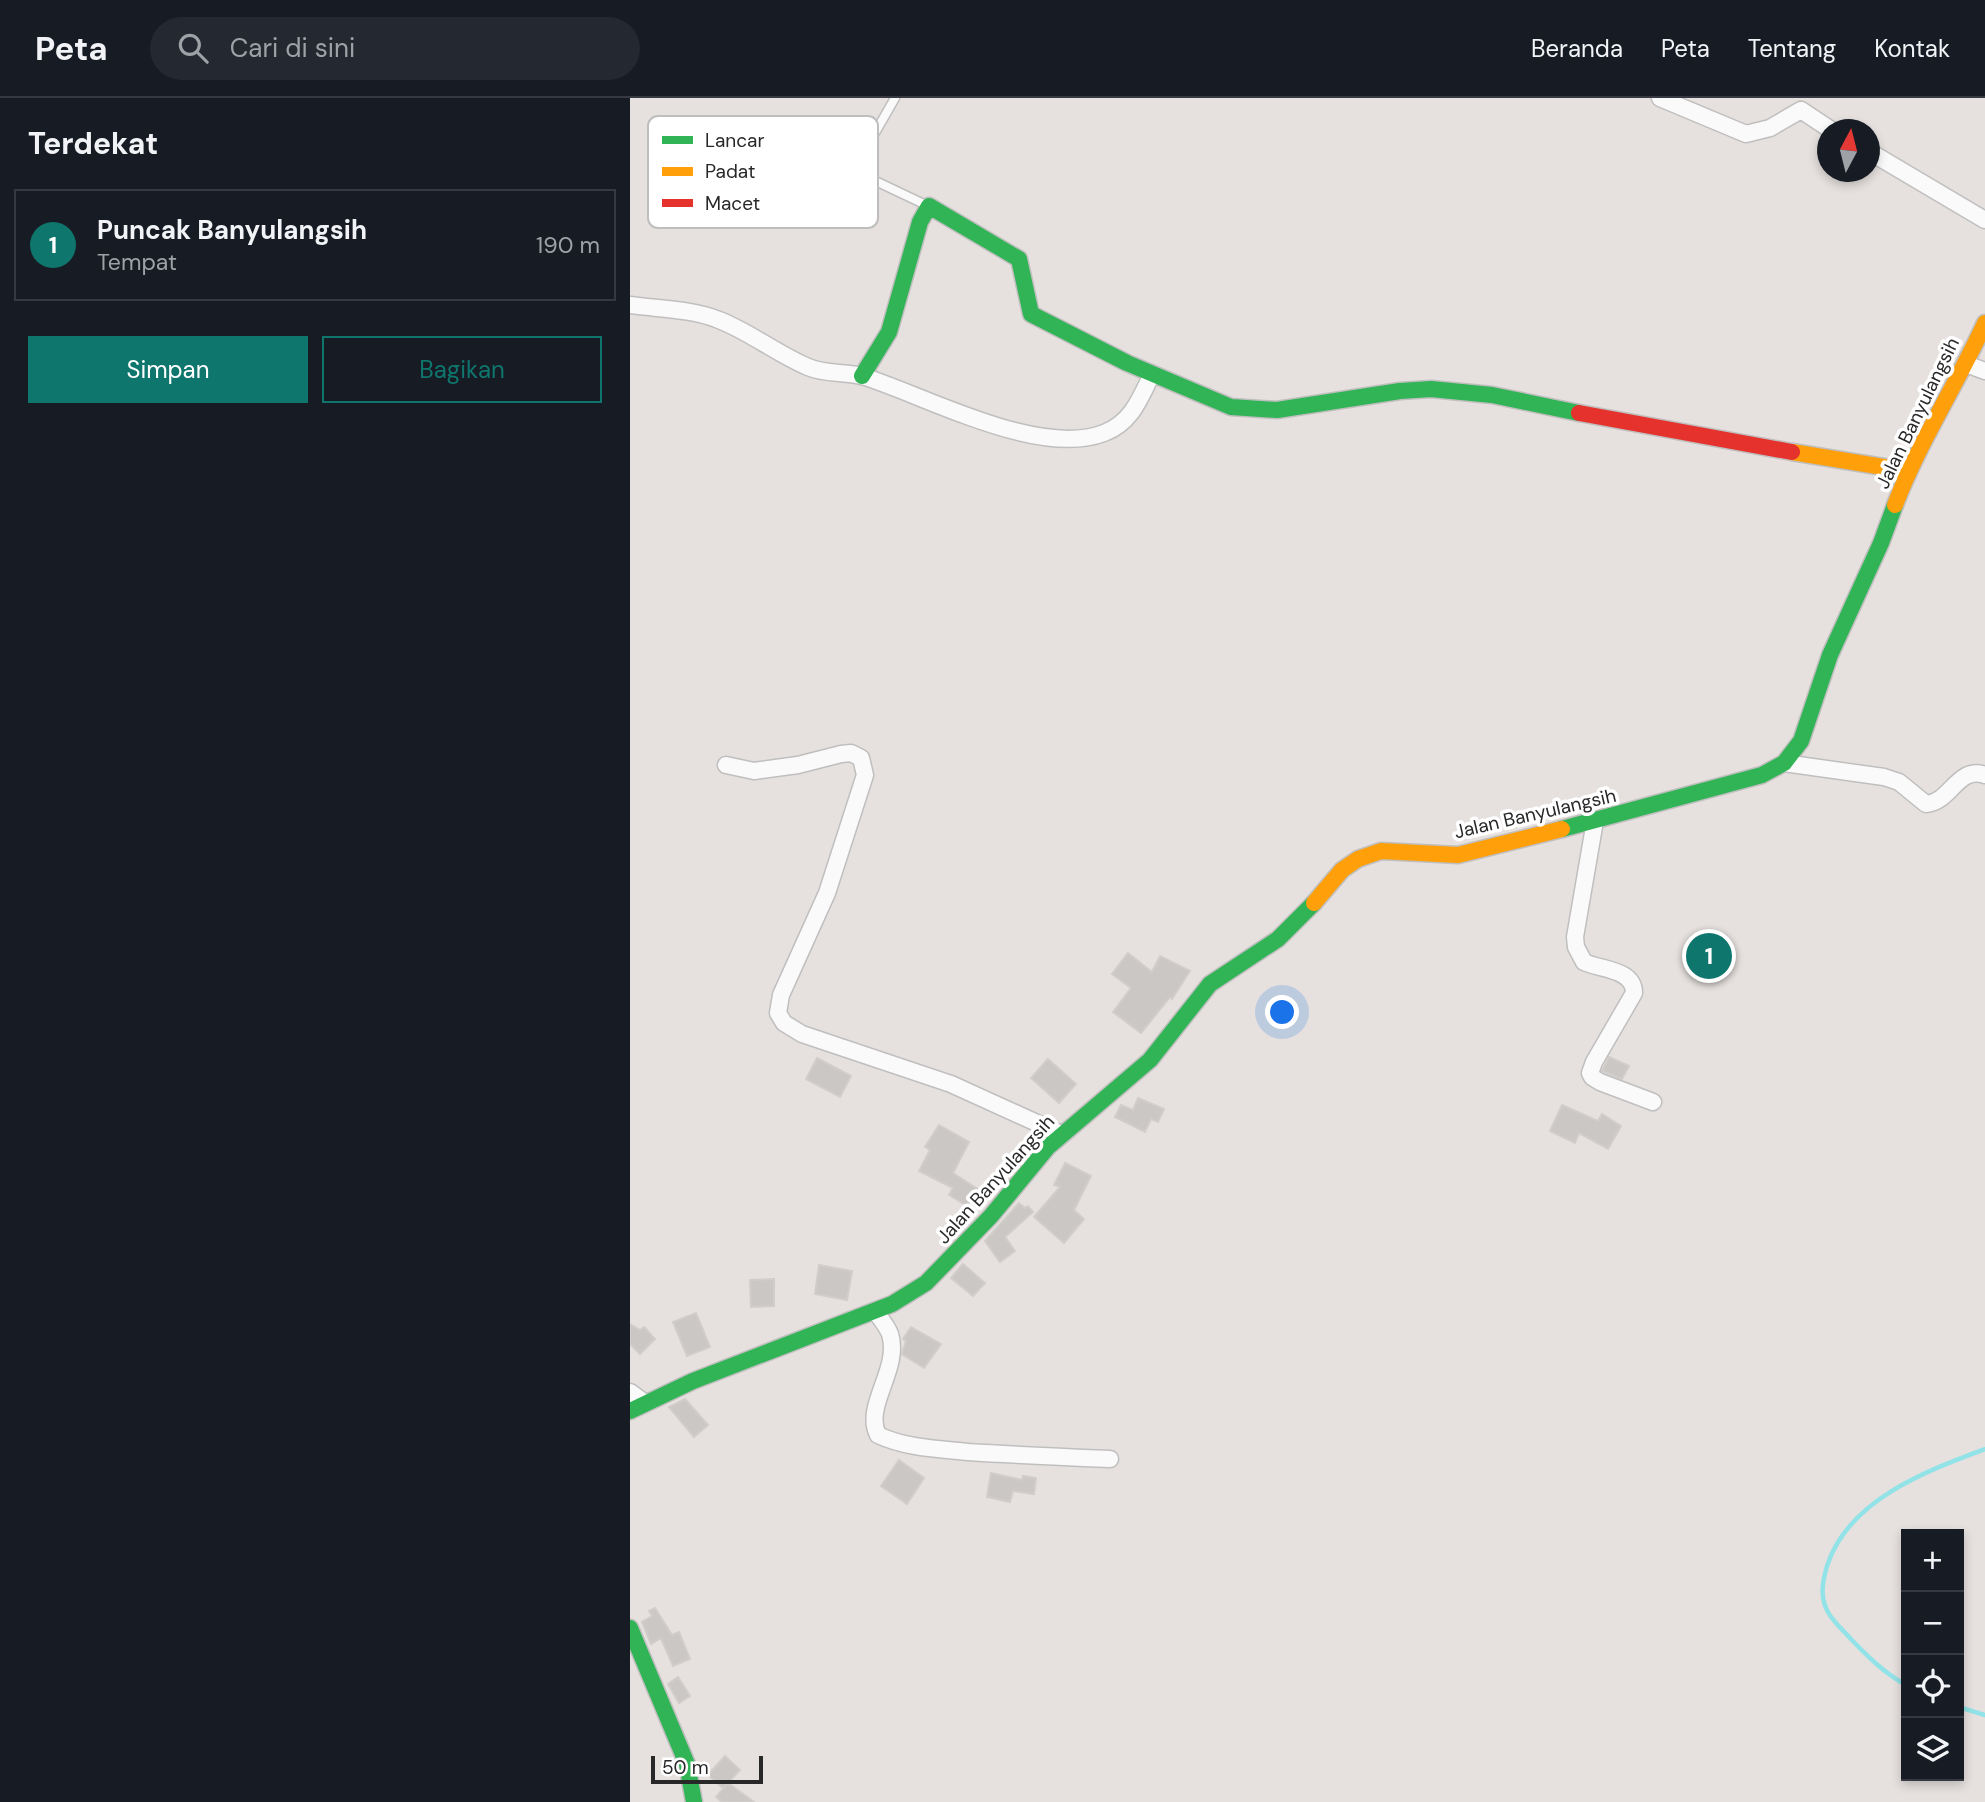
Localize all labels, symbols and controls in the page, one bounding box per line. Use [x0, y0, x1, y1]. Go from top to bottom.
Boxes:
search box [150, 17, 640, 80]
text: Peta [35, 27, 108, 70]
icon: search [174, 29, 212, 67]
text: Cari di sini [230, 31, 355, 65]
text: Beranda [1531, 33, 1623, 64]
text: Peta [1661, 33, 1710, 64]
text: Tentang [1748, 33, 1836, 64]
text: Kontak [1874, 33, 1950, 64]
legend [648, 116, 878, 228]
north arrow [1817, 119, 1880, 182]
text: Terdekat [28, 124, 158, 163]
text: Lancar [705, 128, 765, 153]
text: Padat [705, 159, 755, 184]
text: Macet [705, 191, 760, 216]
text: Puncak Banyulangsih [97, 213, 367, 247]
text: 1 [49, 230, 57, 260]
text: 190 m [536, 230, 600, 260]
text: Tempat [97, 247, 177, 277]
street label: Jalan Banyulangsih [1870, 333, 1965, 493]
button: Simpan [28, 336, 308, 403]
button: Bagikan [322, 336, 602, 403]
street label: Jalan Banyulangsih [1452, 783, 1618, 844]
pin: 1 [1686, 930, 1732, 982]
your location [1265, 995, 1299, 1029]
street label: Jalan Banyulangsih [931, 1110, 1060, 1249]
map controls [1901, 1529, 1964, 1781]
button: + [1901, 1529, 1964, 1592]
button: − [1901, 1592, 1964, 1655]
button: locate [1901, 1655, 1964, 1718]
button: layers [1901, 1718, 1964, 1781]
scale bar [651, 1753, 763, 1785]
text: 50 m [662, 1755, 709, 1780]

